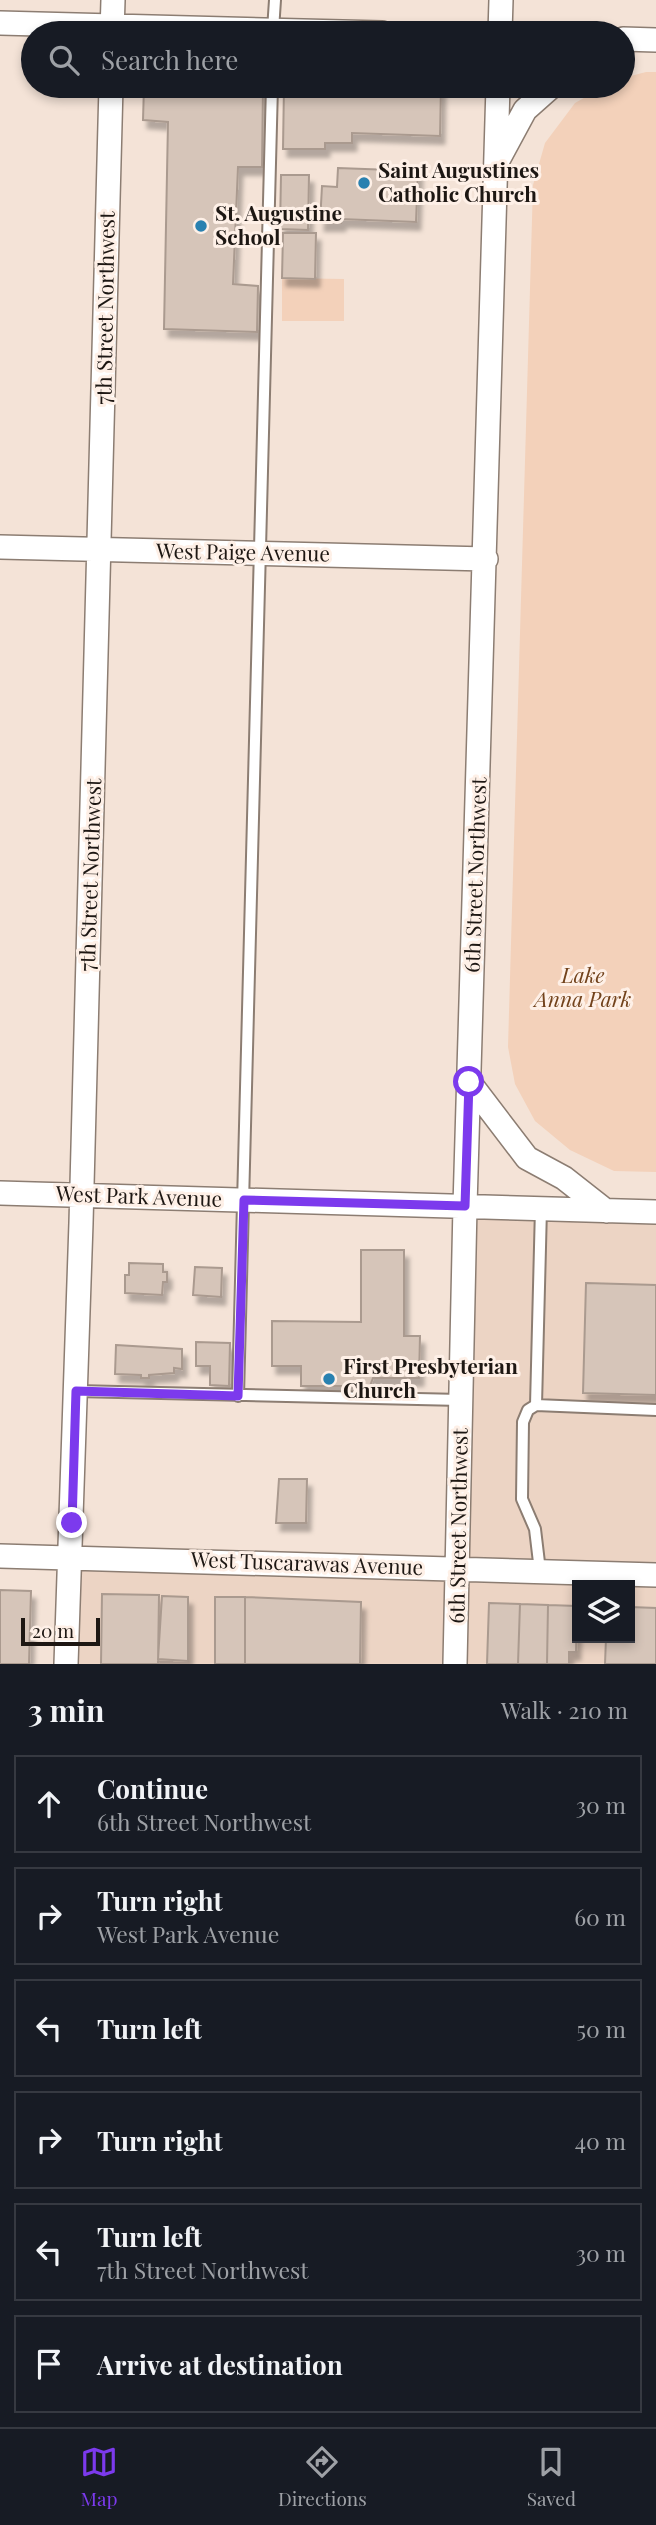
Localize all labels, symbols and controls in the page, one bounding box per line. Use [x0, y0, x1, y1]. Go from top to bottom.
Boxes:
search box [21, 21, 635, 98]
icon: search [45, 41, 83, 79]
text: Search here [101, 42, 238, 77]
place label: Saint Augustines Catholic Church [378, 155, 539, 207]
marker: Saint Augustines Catholic Church [356, 175, 372, 191]
place label: St. Augustine School [215, 198, 342, 250]
street label: 7th Street Northwest [88, 211, 120, 405]
marker: St. Augustine School [193, 218, 209, 234]
street label: West Paige Avenue [155, 535, 330, 567]
street label: 6th Street Northwest [457, 776, 491, 973]
street label: 7th Street Northwest [72, 777, 106, 972]
park label: Lake Anna Park [533, 960, 632, 1012]
route start [453, 1066, 484, 1097]
street label: West Park Avenue [54, 1178, 223, 1212]
place label: First Presbyterian Church [343, 1351, 518, 1403]
marker: First Presbyterian Church [321, 1371, 337, 1387]
street label: 6th Street Northwest [441, 1427, 473, 1624]
route end [56, 1507, 87, 1538]
street label: West Tuscarawas Avenue [189, 1544, 424, 1580]
map controls [572, 1580, 635, 1643]
button: layers [572, 1580, 635, 1643]
scale bar [21, 1615, 100, 1647]
text: 20 m [32, 1617, 74, 1643]
text: 3 min [28, 1690, 104, 1730]
text: Walk · 210 m [501, 1694, 628, 1725]
text: Continue [97, 1771, 208, 1806]
icon: ahead [30, 1785, 68, 1823]
text: 30 m [576, 1789, 626, 1820]
text: 6th Street Northwest [97, 1806, 311, 1837]
text: Turn right [97, 1883, 223, 1918]
icon: right [30, 1897, 68, 1935]
text: 60 m [574, 1901, 626, 1932]
text: West Park Avenue [97, 1918, 279, 1949]
icon: left [30, 2009, 68, 2047]
text: Turn left [97, 2011, 202, 2046]
text: 50 m [577, 2013, 626, 2044]
icon: right [30, 2121, 68, 2159]
text: Turn right [97, 2123, 223, 2158]
text: 40 m [575, 2125, 626, 2156]
text: Turn left [97, 2219, 202, 2254]
icon: left [30, 2233, 68, 2271]
text: 30 m [576, 2237, 626, 2268]
text: 7th Street Northwest [97, 2254, 309, 2285]
icon: arrive [30, 2345, 68, 2383]
text: Arrive at destination [97, 2347, 343, 2382]
tab: Map [80, 2443, 118, 2511]
tab: Directions [278, 2443, 367, 2511]
tab: Saved [527, 2443, 576, 2511]

